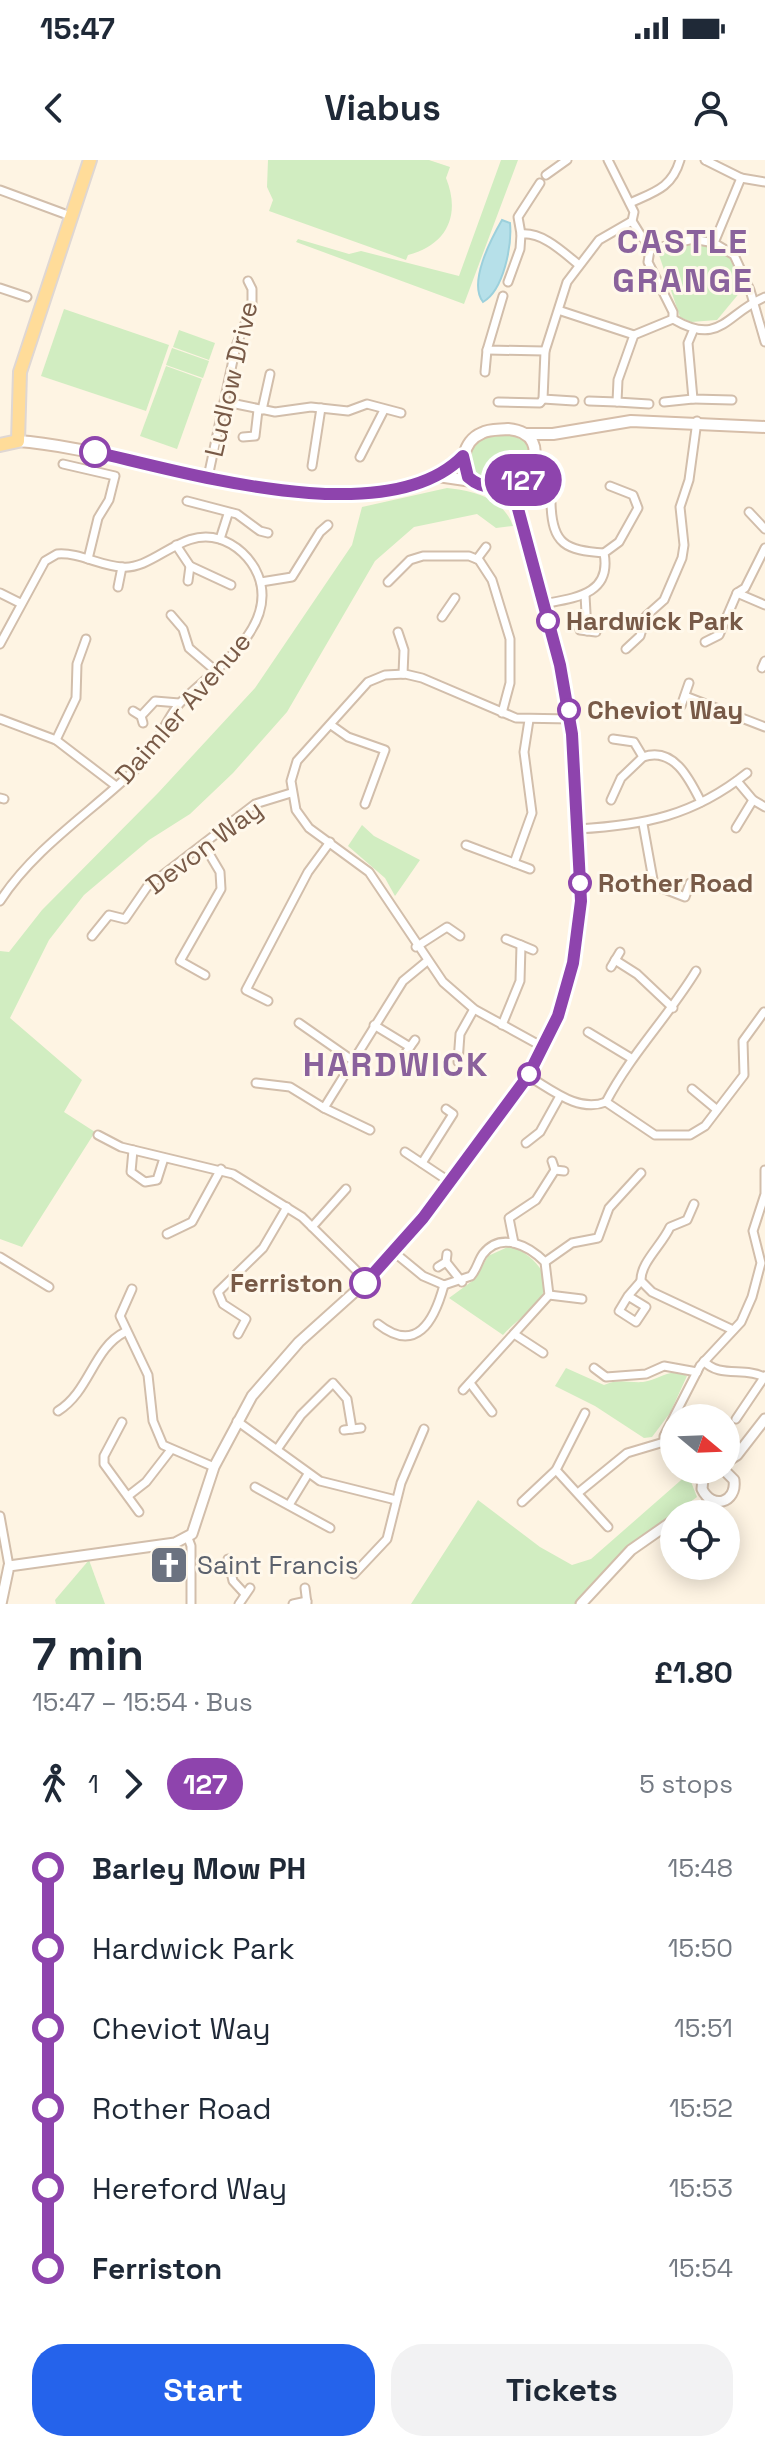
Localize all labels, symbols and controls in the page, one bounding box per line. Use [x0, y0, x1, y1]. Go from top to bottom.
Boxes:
text: 15:47 [40, 9, 115, 48]
text: Viabus [324, 85, 441, 131]
icon: back [32, 86, 76, 130]
icon: person [689, 86, 733, 130]
district label: CASTLE GRANGE [612, 220, 754, 302]
street label: Ludlow Drive [197, 298, 265, 460]
unlabelled marker [80, 437, 110, 467]
line badge: 127 [477, 454, 569, 506]
text: 127 [501, 462, 545, 498]
place label: Hardwick Park [566, 604, 744, 638]
marker: Hardwick Park [537, 610, 559, 632]
street label: Daimler Avenue [108, 625, 258, 791]
place label: Cheviot Way [587, 693, 743, 727]
marker: Cheviot Way [558, 699, 580, 721]
street label: Devon Way [139, 792, 269, 902]
place label: Rother Road [598, 866, 753, 900]
marker: Rother Road [569, 872, 591, 894]
district label: HARDWICK [303, 1043, 489, 1086]
unlabelled marker [518, 1063, 540, 1085]
place label: Ferriston [230, 1266, 343, 1300]
marker: Ferriston [350, 1268, 380, 1298]
north arrow [660, 1404, 740, 1484]
map controls [660, 1404, 740, 1580]
button: locate [660, 1500, 740, 1580]
church icon: Saint Francis [148, 1544, 190, 1586]
place label: Saint Francis [197, 1548, 358, 1582]
text: 7 min [32, 1627, 144, 1683]
text: £1.80 [654, 1653, 733, 1692]
text: 15:47 – 15:54 · Bus [32, 1685, 253, 1719]
icon: walk [32, 1762, 76, 1806]
icon: forward [111, 1762, 155, 1806]
text: 127 [183, 1766, 227, 1802]
text: 1 [88, 1767, 99, 1801]
text: 5 stops [639, 1767, 733, 1801]
text: Barley Mow PH [92, 1849, 306, 1888]
text: 15:48 [668, 1851, 733, 1885]
text: Hardwick Park [92, 1929, 295, 1968]
text: 15:50 [668, 1931, 733, 1965]
text: Cheviot Way [92, 2009, 271, 2048]
text: 15:51 [674, 2011, 733, 2045]
text: Rother Road [92, 2089, 272, 2128]
text: 15:52 [669, 2091, 733, 2125]
text: Hereford Way [92, 2169, 287, 2208]
text: 15:53 [669, 2171, 733, 2205]
text: Ferriston [92, 2249, 222, 2288]
text: 15:54 [668, 2251, 733, 2285]
button: Start [32, 2344, 375, 2436]
button: Tickets [391, 2344, 733, 2436]

